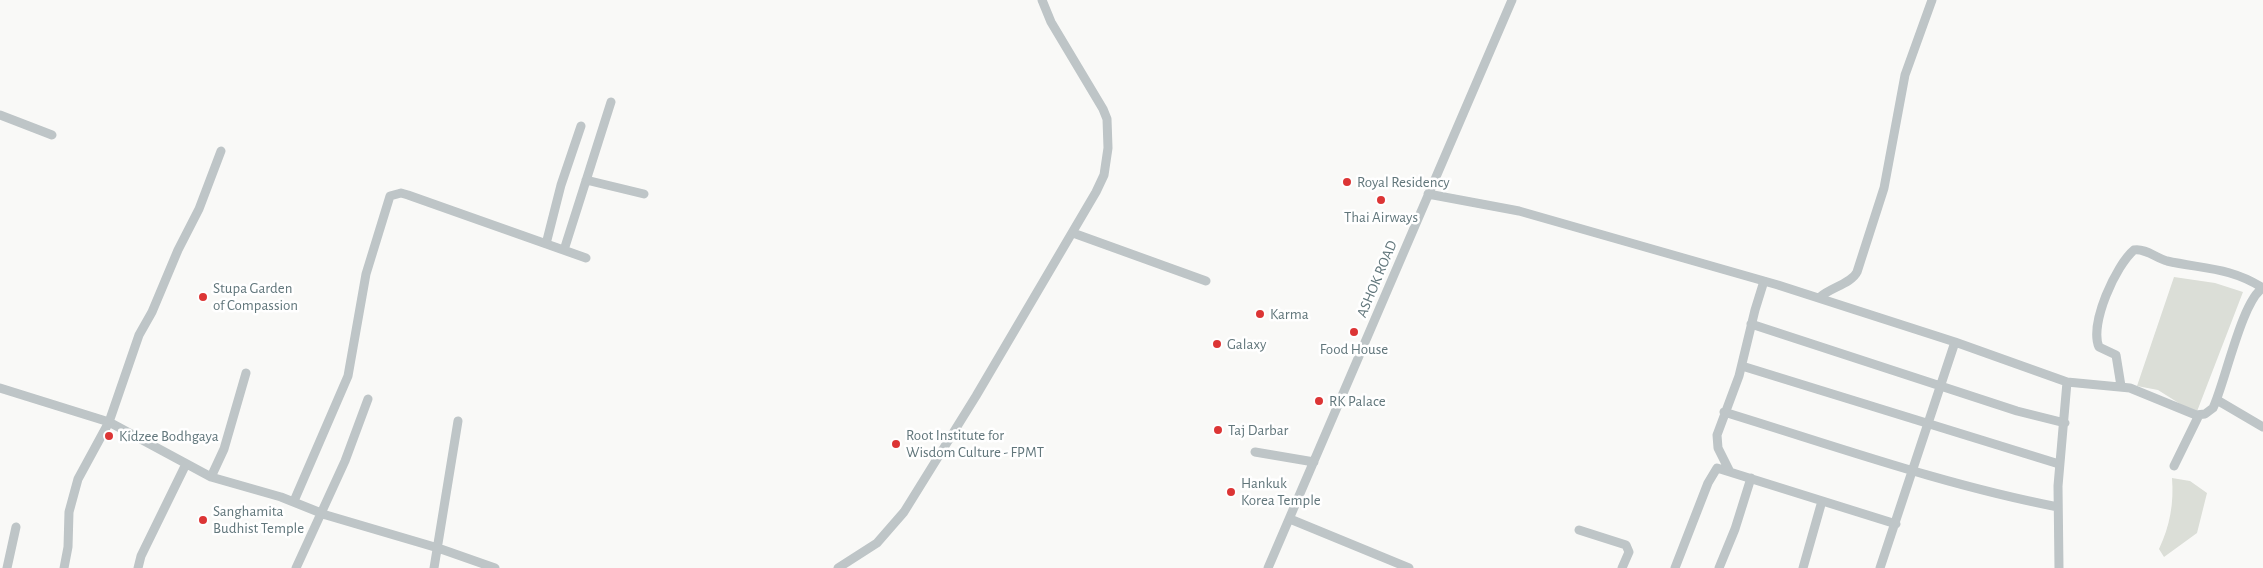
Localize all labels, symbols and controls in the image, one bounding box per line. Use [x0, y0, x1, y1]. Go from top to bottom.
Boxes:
place label: Royal Residency [1357, 173, 1450, 191]
marker: Royal Residency [1341, 176, 1353, 188]
marker: Thai Airways [1375, 194, 1387, 206]
place label: Thai Airways [1344, 208, 1418, 226]
street label: ASHOK ROAD [1353, 238, 1401, 320]
place label: Stupa Garden of Compassion [213, 279, 298, 314]
marker: Stupa Garden of Compassion [197, 291, 209, 303]
place label: Karma [1270, 305, 1309, 323]
marker: Karma [1254, 308, 1266, 320]
marker: Food House [1348, 326, 1360, 338]
place label: Galaxy [1227, 335, 1266, 353]
marker: Galaxy [1211, 338, 1223, 350]
place label: Food House [1320, 340, 1388, 358]
place label: RK Palace [1329, 392, 1386, 410]
marker: RK Palace [1313, 395, 1325, 407]
place label: Taj Darbar [1228, 421, 1288, 439]
marker: Taj Darbar [1212, 424, 1224, 436]
place label: Root Institute for Wisdom Culture - FPMT [906, 426, 1044, 461]
place label: Kidzee Bodhgaya [119, 427, 219, 445]
marker: Kidzee Bodhgaya [103, 430, 115, 442]
marker: Root Institute for Wisdom Culture - FPMT [890, 438, 902, 450]
place label: Hankuk Korea Temple [1241, 474, 1321, 509]
marker: Hankuk Korea Temple [1225, 486, 1237, 498]
place label: Sanghamita Budhist Temple [213, 502, 304, 537]
marker: Sanghamita Budhist Temple [197, 514, 209, 526]

